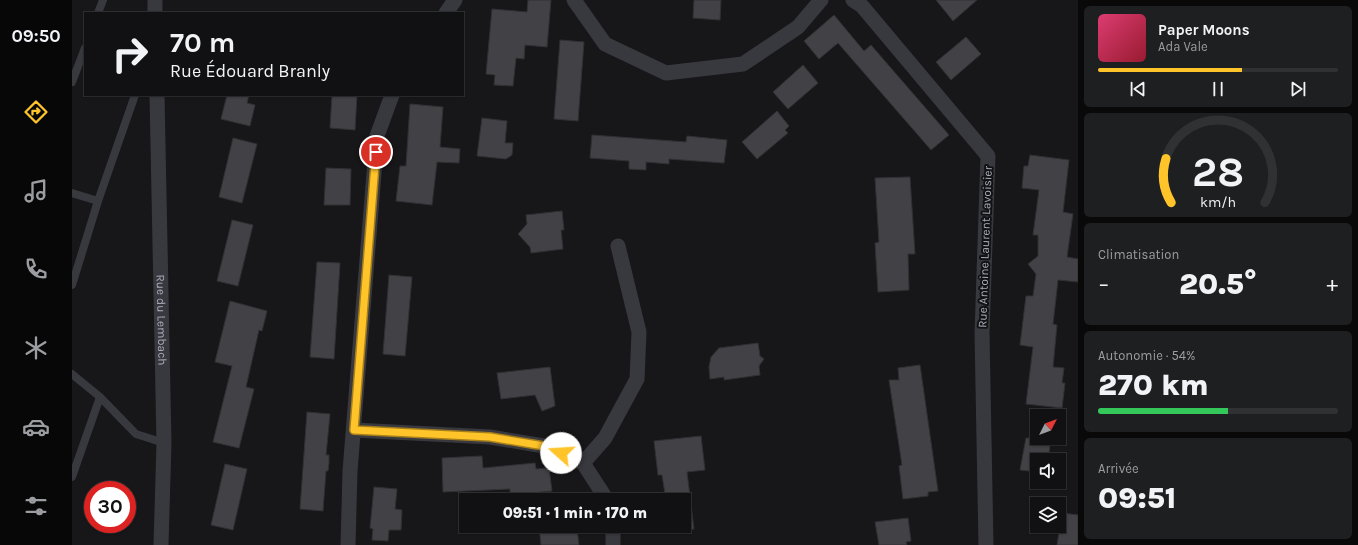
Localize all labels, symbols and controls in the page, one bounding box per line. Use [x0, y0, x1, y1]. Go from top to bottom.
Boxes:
text: Paper Moons [1158, 21, 1250, 39]
text: 09:50 [11, 25, 61, 47]
text: 70 m [170, 26, 235, 59]
icon: right [104, 28, 156, 80]
text: Ada Vale [1158, 39, 1208, 54]
text: Rue Édouard Branly [170, 60, 330, 82]
icon: previous [1127, 78, 1149, 100]
icon: pause [1207, 78, 1229, 100]
icon: next [1287, 78, 1309, 100]
icon: directions [22, 98, 50, 126]
pin [359, 135, 393, 169]
icon: arrive [365, 141, 387, 163]
text: 28 [1192, 148, 1244, 196]
street label: Rue Antoine Laurent Lavoisier [975, 165, 995, 328]
icon: music [22, 177, 50, 205]
text: km/h [1200, 194, 1236, 211]
text: Climatisation [1098, 247, 1179, 262]
icon: phone [22, 255, 50, 283]
text: 20.5° [1179, 266, 1257, 302]
text: − [1098, 271, 1110, 297]
text: + [1326, 271, 1338, 297]
street label: Rue du Lembach [154, 274, 169, 366]
icon: climate [22, 334, 50, 362]
text: Autonomie · 54% [1098, 348, 1196, 363]
text: 270 km [1098, 367, 1209, 403]
north arrow [1030, 409, 1066, 445]
map controls [1030, 409, 1066, 533]
icon: car [22, 413, 50, 441]
position arrow [540, 432, 582, 474]
button: sound [1030, 453, 1066, 489]
text: Arrivée [1098, 461, 1139, 476]
text: 09:51 [1098, 480, 1176, 516]
speed limit sign: 30 [84, 481, 136, 533]
icon: filters [22, 492, 50, 520]
button: layers [1030, 497, 1066, 533]
text: 09:51 · 1 min · 170 m [503, 504, 647, 522]

